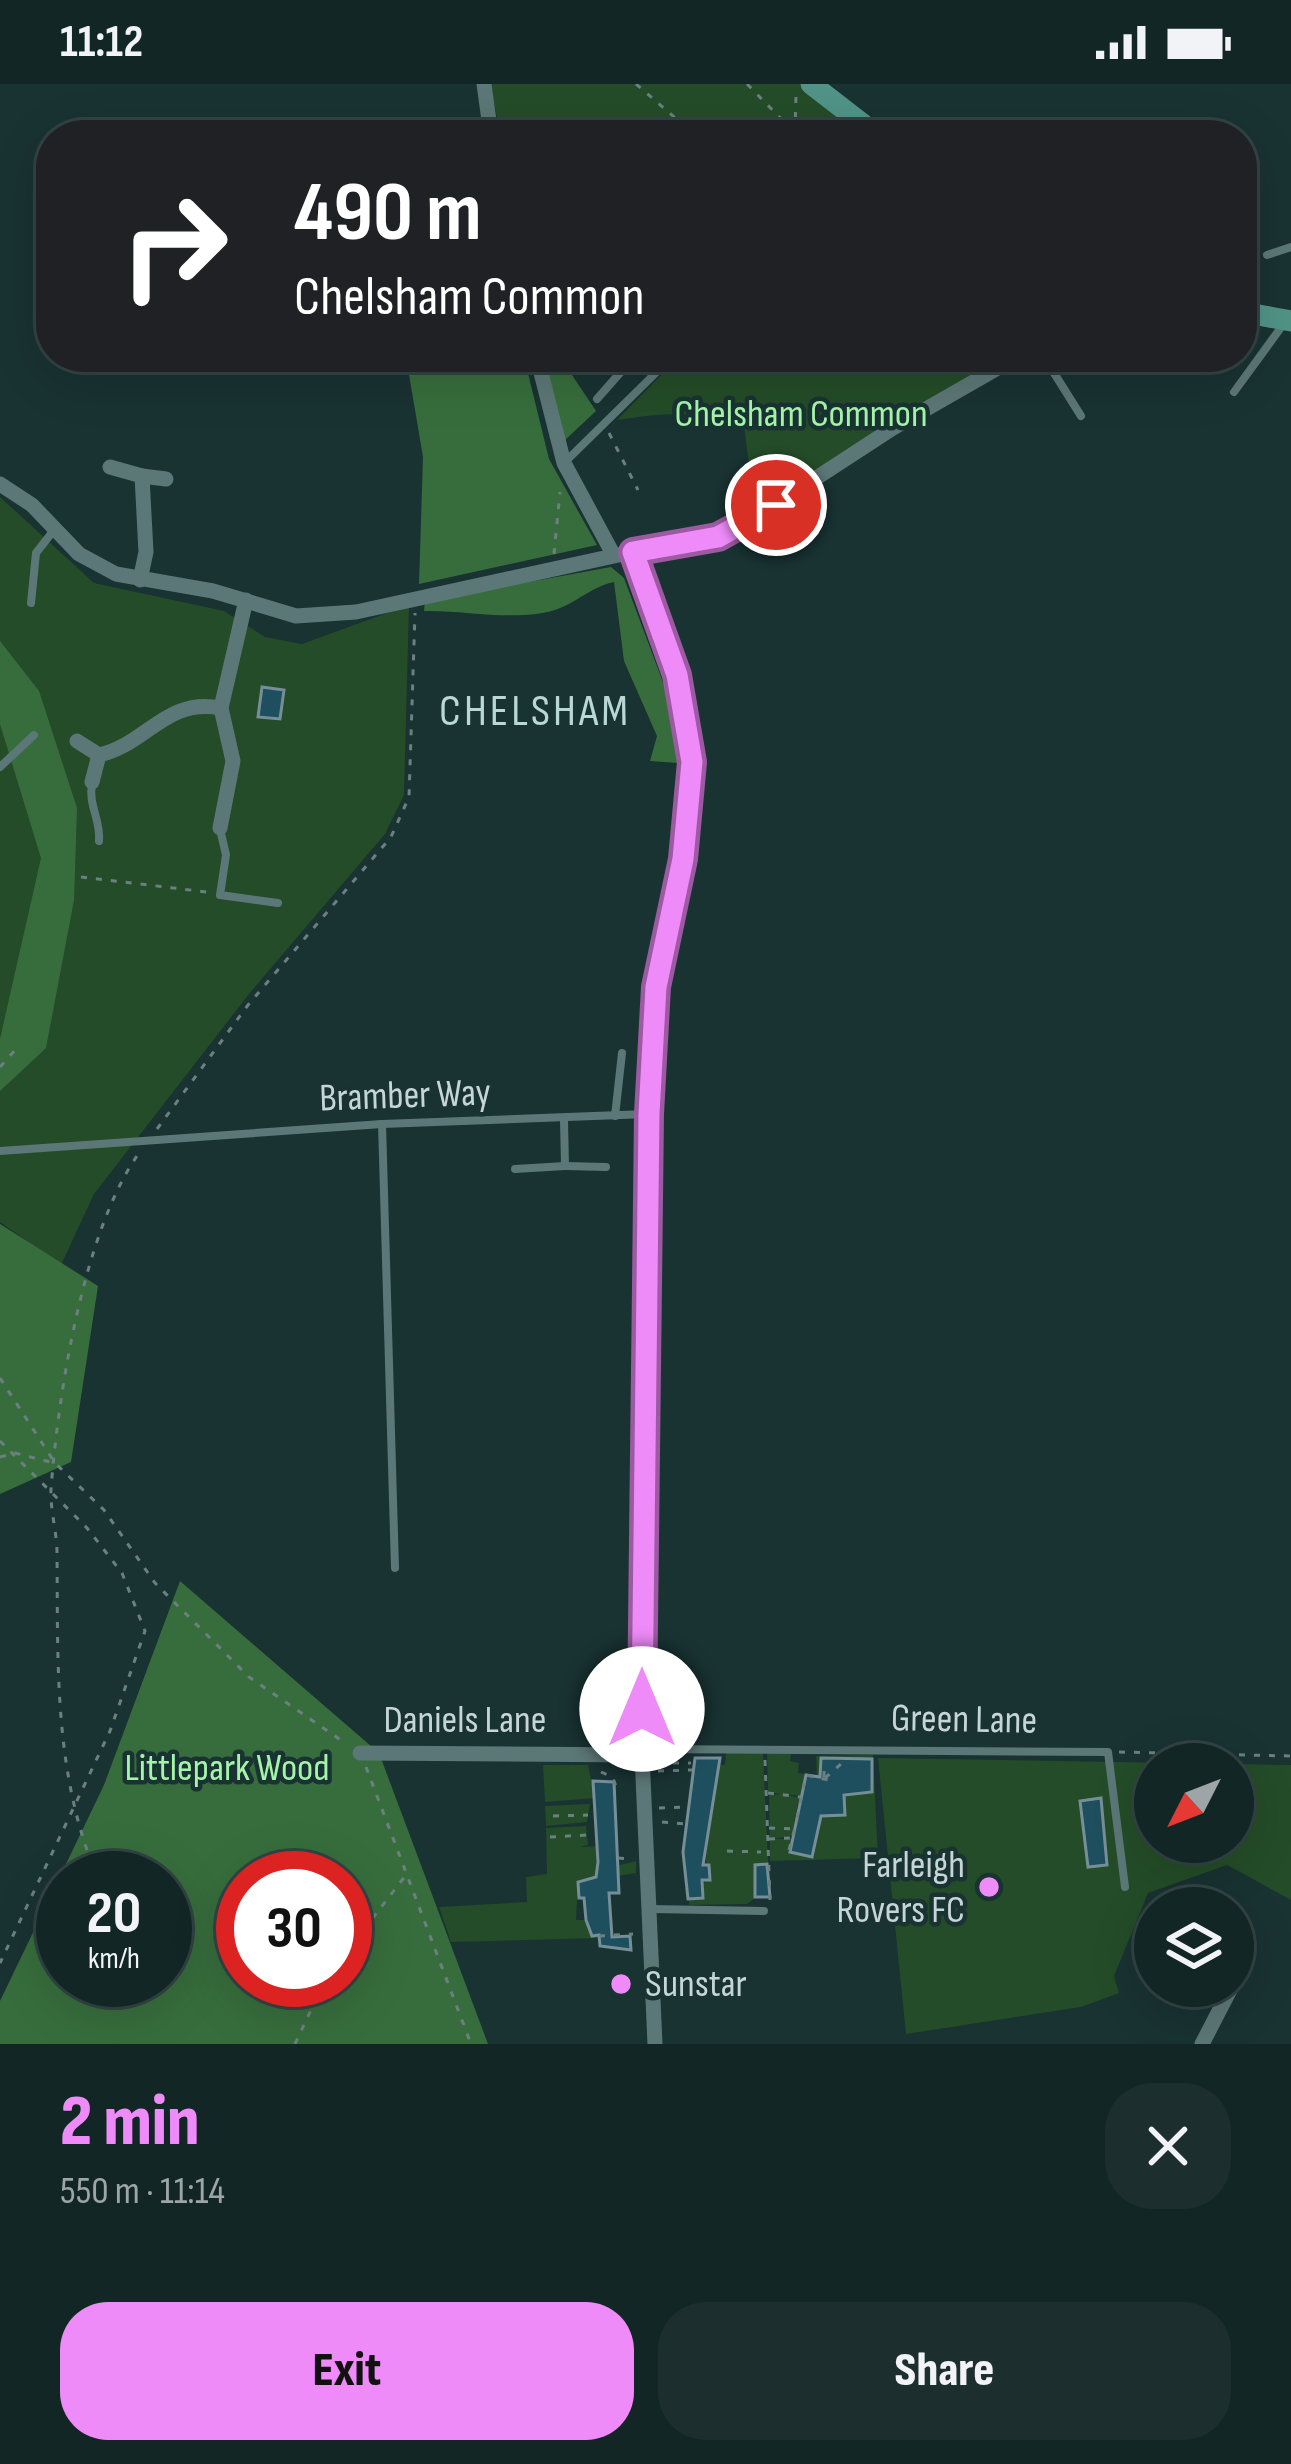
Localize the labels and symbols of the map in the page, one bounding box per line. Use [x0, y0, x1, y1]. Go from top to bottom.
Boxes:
park label: Chelsham Common [674, 391, 928, 438]
pin [725, 454, 827, 556]
district label: CHELSHAM [439, 684, 631, 739]
street label: Bramber Way [319, 1070, 491, 1122]
position arrow [579, 1646, 705, 1772]
street label: Green Lane [891, 1695, 1037, 1745]
street label: Daniels Lane [384, 1697, 546, 1744]
north arrow [1134, 1743, 1254, 1863]
park label: Littlepark Wood [124, 1745, 330, 1792]
place label: Farleigh Rovers FC [837, 1842, 965, 1934]
speed limit sign: 30 [216, 1851, 372, 2007]
marker: Farleigh Rovers FC [976, 1874, 1002, 1900]
place label: Sunstar [645, 1961, 747, 2008]
marker: Sunstar [608, 1971, 634, 1997]

